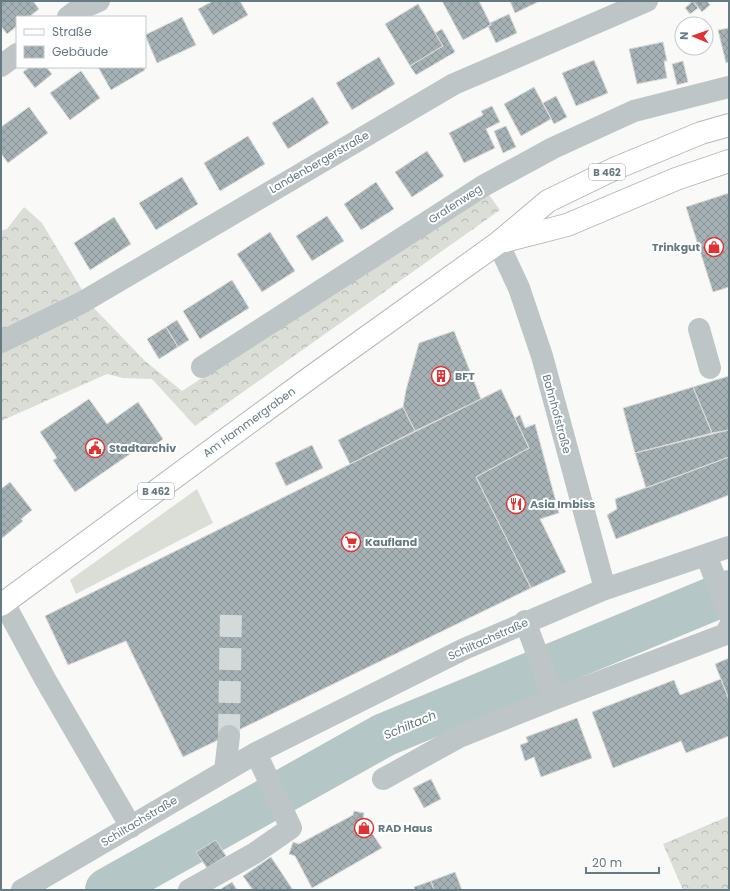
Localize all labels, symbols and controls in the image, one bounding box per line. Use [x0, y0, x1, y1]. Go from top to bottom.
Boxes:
legend [16, 16, 146, 68]
north arrow [674, 16, 714, 56]
text: Straße [52, 23, 92, 40]
text: N [676, 31, 692, 40]
text: Gebäude [52, 43, 108, 60]
street label: Landenbergerstraße [266, 127, 372, 197]
road number: B 462 [589, 164, 625, 180]
street label: Grafenweg [425, 181, 485, 227]
shop icon: Trinkgut [703, 236, 725, 258]
place label: Trinkgut [652, 239, 701, 255]
building icon: BFT [430, 365, 452, 387]
place label: BFT [455, 368, 475, 384]
street label: Bahnhofstraße [539, 373, 575, 456]
street label: Am Hammergraben [200, 383, 298, 461]
public building icon: Stadtarchiv [84, 437, 106, 459]
place label: Stadtarchiv [109, 440, 176, 456]
road number: B 462 [138, 483, 174, 499]
restaurant icon: Asia Imbiss [505, 493, 527, 515]
place label: Asia Imbiss [530, 496, 595, 512]
supermarket icon: Kaufland [340, 531, 362, 553]
place label: Kaufland [365, 534, 417, 550]
street label: Schiltachstraße [445, 614, 531, 664]
water label: Schiltach [381, 706, 439, 743]
street label: Schiltachstraße [98, 792, 180, 850]
shop icon: RAD Haus [353, 817, 375, 839]
place label: RAD Haus [378, 820, 433, 836]
scale bar [586, 849, 659, 875]
text: 20 m [592, 854, 622, 871]

